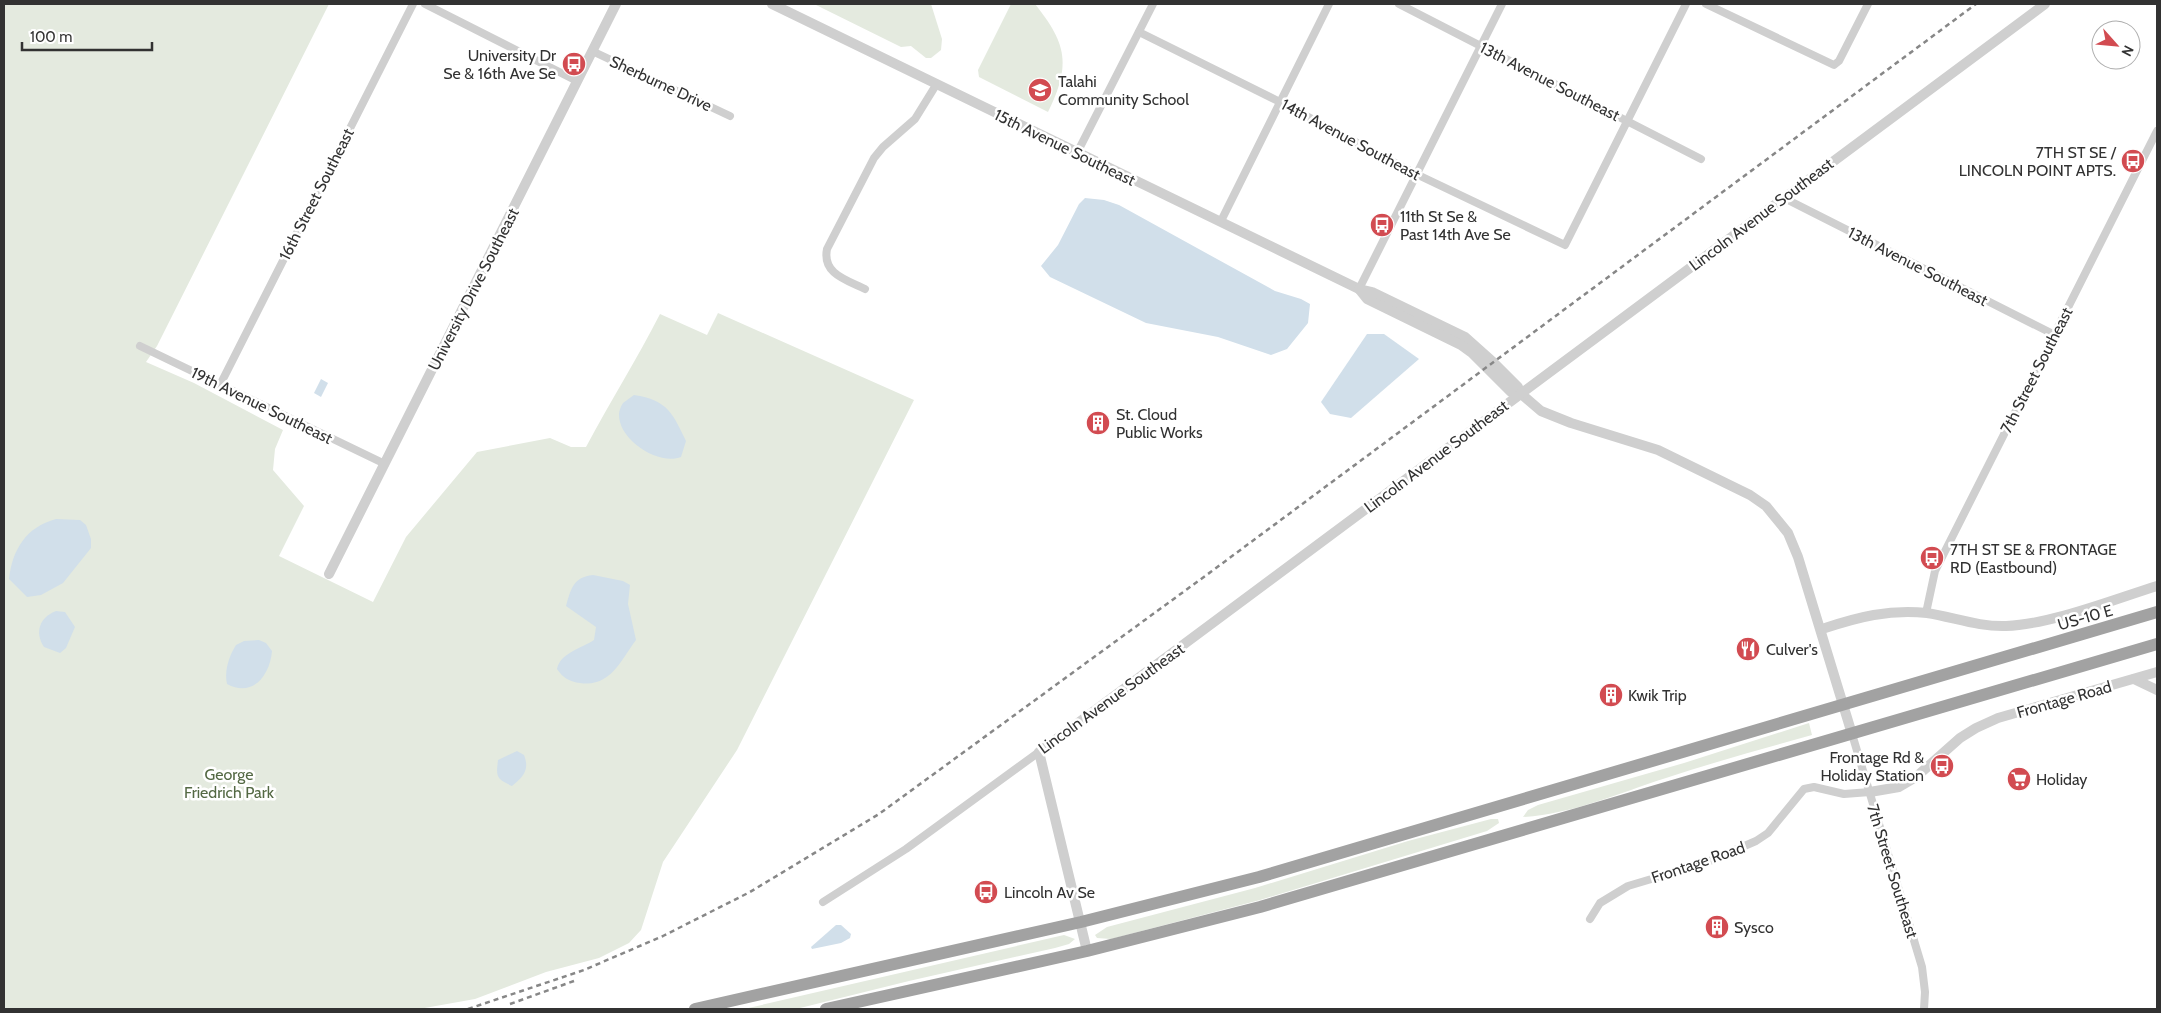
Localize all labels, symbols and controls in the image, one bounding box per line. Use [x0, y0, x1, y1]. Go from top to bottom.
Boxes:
scale bar [22, 20, 152, 52]
north arrow [2091, 20, 2141, 70]
text: 100 m [30, 28, 72, 46]
street label: 13th Avenue Southeast [1477, 38, 1623, 125]
text: N [2117, 42, 2138, 59]
place label: University Dr Se & 16th Ave Se [443, 46, 557, 83]
bus stop icon: University Dr Se & 16th Ave Se [561, 51, 587, 77]
street label: Sherburne Drive [607, 52, 715, 115]
place label: Talahi Community School [1058, 72, 1189, 109]
school or university icon: Talahi Community School [1027, 77, 1053, 103]
street label: 14th Avenue Southeast [1278, 95, 1424, 184]
street label: 15th Avenue Southeast [991, 105, 1139, 190]
street label: 16th Street Southeast [275, 125, 358, 263]
place label: 7TH ST SE / LINCOLN POINT APTS. [1959, 143, 2117, 180]
bus stop icon: 7TH ST SE / LINCOLN POINT APTS. [2120, 148, 2146, 174]
street label: Lincoln Avenue Southeast [1686, 154, 1838, 275]
street label: University Drive Southeast [424, 204, 523, 374]
place label: 11th St Se & Past 14th Ave Se [1400, 207, 1511, 244]
bus stop icon: 11th St Se & Past 14th Ave Se [1369, 212, 1395, 238]
street label: 13th Avenue Southeast [1845, 223, 1991, 310]
street label: 7th Street Southeast [1996, 303, 2077, 436]
street label: 19th Avenue Southeast [188, 363, 336, 448]
street label: Lincoln Avenue Southeast [1361, 396, 1513, 517]
place label: St. Cloud Public Works [1116, 405, 1203, 442]
building icon: St. Cloud Public Works [1085, 410, 1111, 436]
place label: 7TH ST SE & FRONTAGE RD (Eastbound) [1950, 540, 2117, 577]
bus stop icon: 7TH ST SE & FRONTAGE RD (Eastbound) [1919, 545, 1945, 571]
street label: US-10 E [2055, 601, 2115, 634]
restaurant icon: Culver's [1735, 636, 1761, 662]
street label: Lincoln Avenue Southeast [1035, 639, 1188, 758]
place label: Culver's [1766, 640, 1818, 659]
street label: Frontage Road [2015, 677, 2114, 722]
building icon: Kwik Trip [1598, 682, 1624, 708]
place label: Kwik Trip [1628, 686, 1687, 705]
place label: Frontage Rd & Holiday Station [1820, 748, 1924, 785]
bus stop icon: Frontage Rd & Holiday Station [1929, 753, 1955, 779]
park label: George Friedrich Park [184, 765, 275, 802]
supermarket icon: Holiday [2006, 766, 2032, 792]
place label: Holiday [2036, 770, 2087, 789]
street label: 7th Street Southeast [1863, 802, 1922, 941]
street label: Frontage Road [1649, 838, 1747, 887]
bus stop icon: Lincoln Av Se [973, 879, 999, 905]
place label: Lincoln Av Se [1004, 883, 1095, 902]
building icon: Sysco [1704, 914, 1730, 940]
place label: Sysco [1734, 918, 1774, 937]

